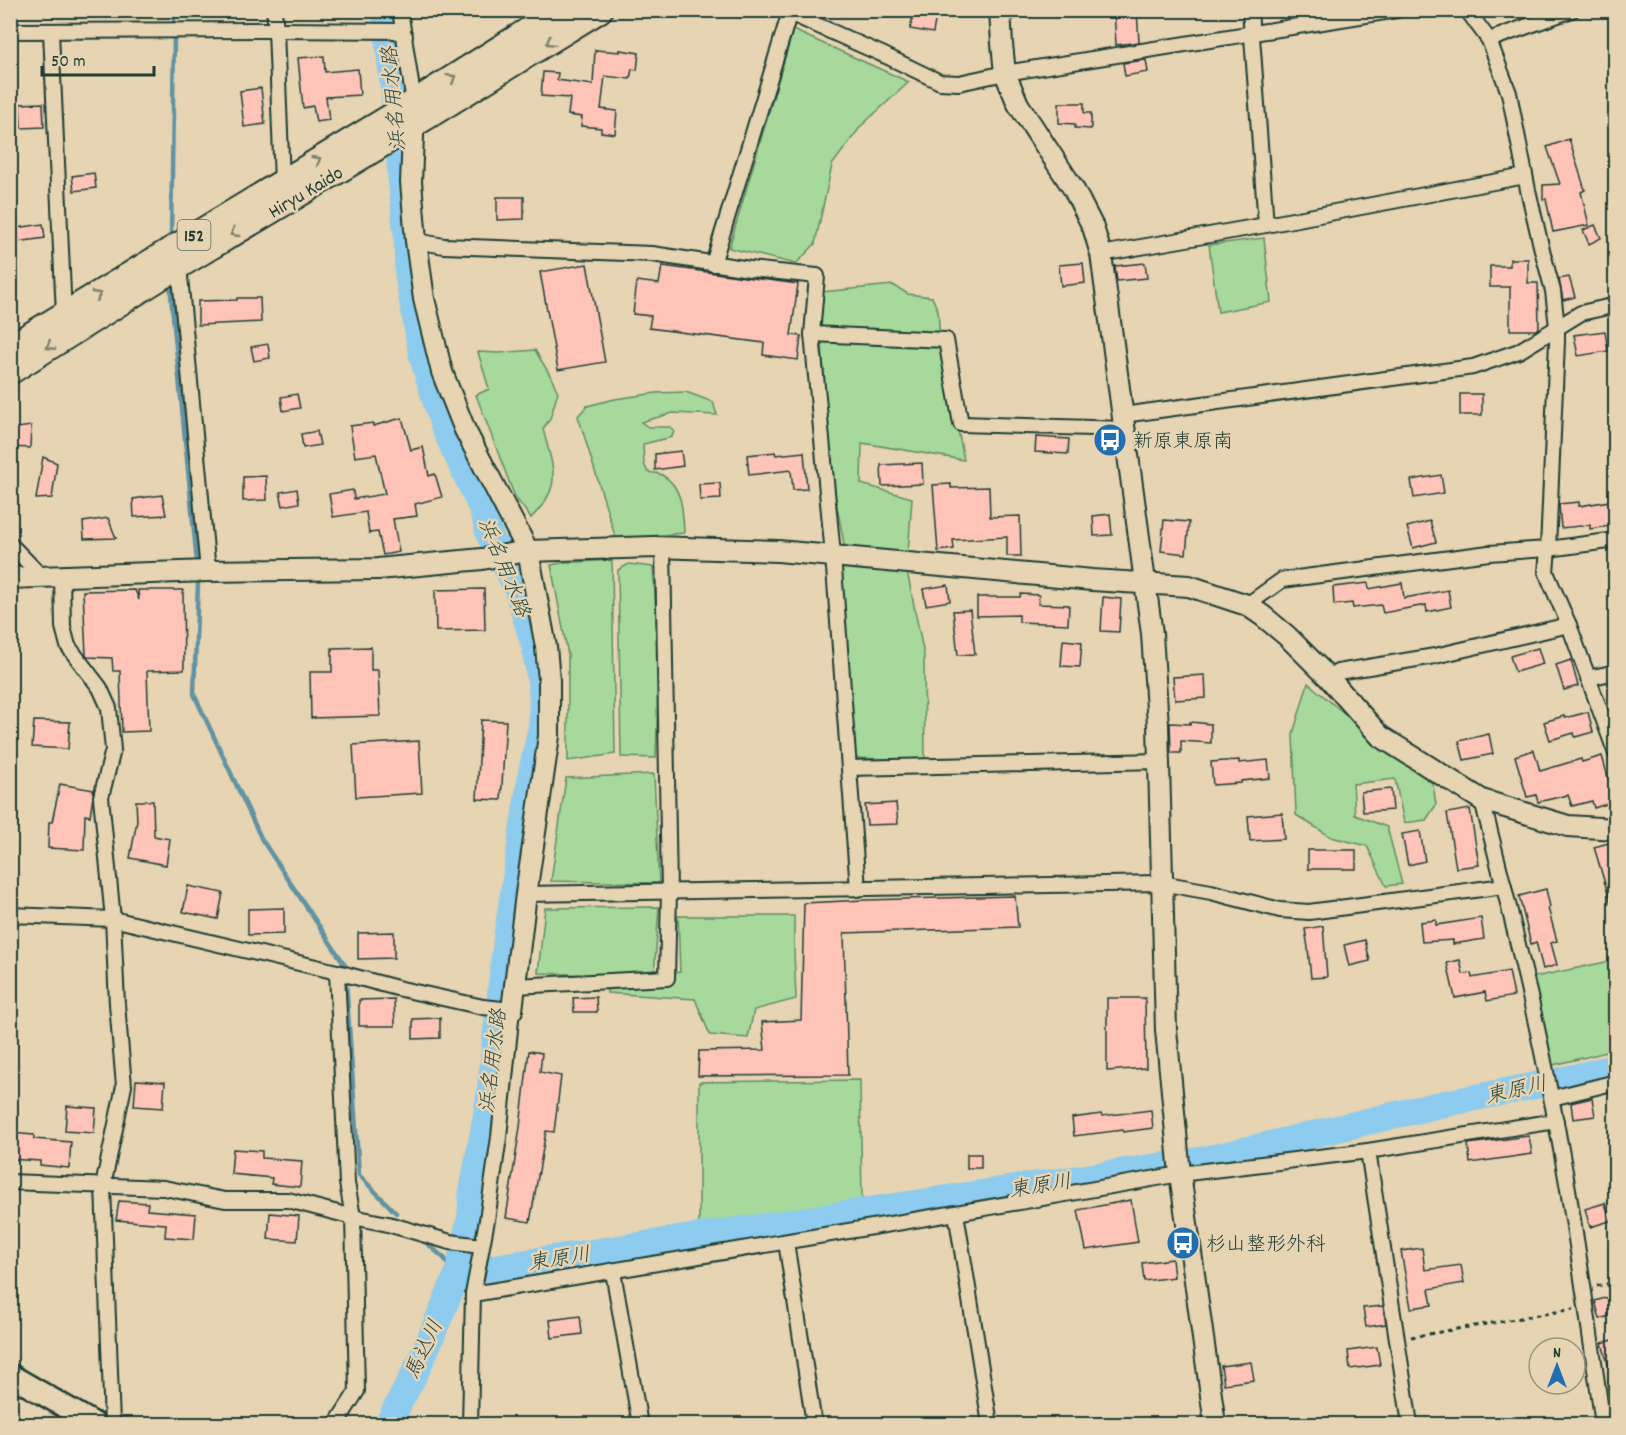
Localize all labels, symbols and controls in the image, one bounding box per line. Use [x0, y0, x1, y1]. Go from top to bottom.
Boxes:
one-way arrow [546, 35, 557, 46]
scale bar [42, 39, 154, 77]
water label: 浜名用水路 [376, 44, 416, 152]
text: 50 m [51, 50, 86, 75]
one-way arrow [446, 74, 457, 85]
one-way arrow [311, 156, 321, 168]
street label: Hiryu Kaido [264, 160, 349, 227]
road number: 152 [178, 220, 210, 250]
one-way arrow [230, 226, 240, 237]
one-way arrow [91, 290, 101, 302]
one-way arrow [46, 339, 57, 350]
bus stop icon: 新原東原南 [1092, 422, 1128, 458]
place label: 新原東原南 [1133, 429, 1233, 457]
water label: 浜名用水路 [469, 514, 536, 623]
water label: 浜名用水路 [474, 1006, 516, 1115]
water label: 東原川 [1483, 1070, 1551, 1114]
water label: 東原川 [1007, 1168, 1074, 1208]
bus stop icon: 杉山整形外科 [1165, 1225, 1201, 1261]
place label: 杉山整形外科 [1206, 1232, 1326, 1260]
water label: 東原川 [526, 1241, 593, 1281]
water label: 馬込川 [399, 1315, 453, 1385]
north arrow [1527, 1336, 1587, 1396]
text: N [1553, 1342, 1561, 1365]

